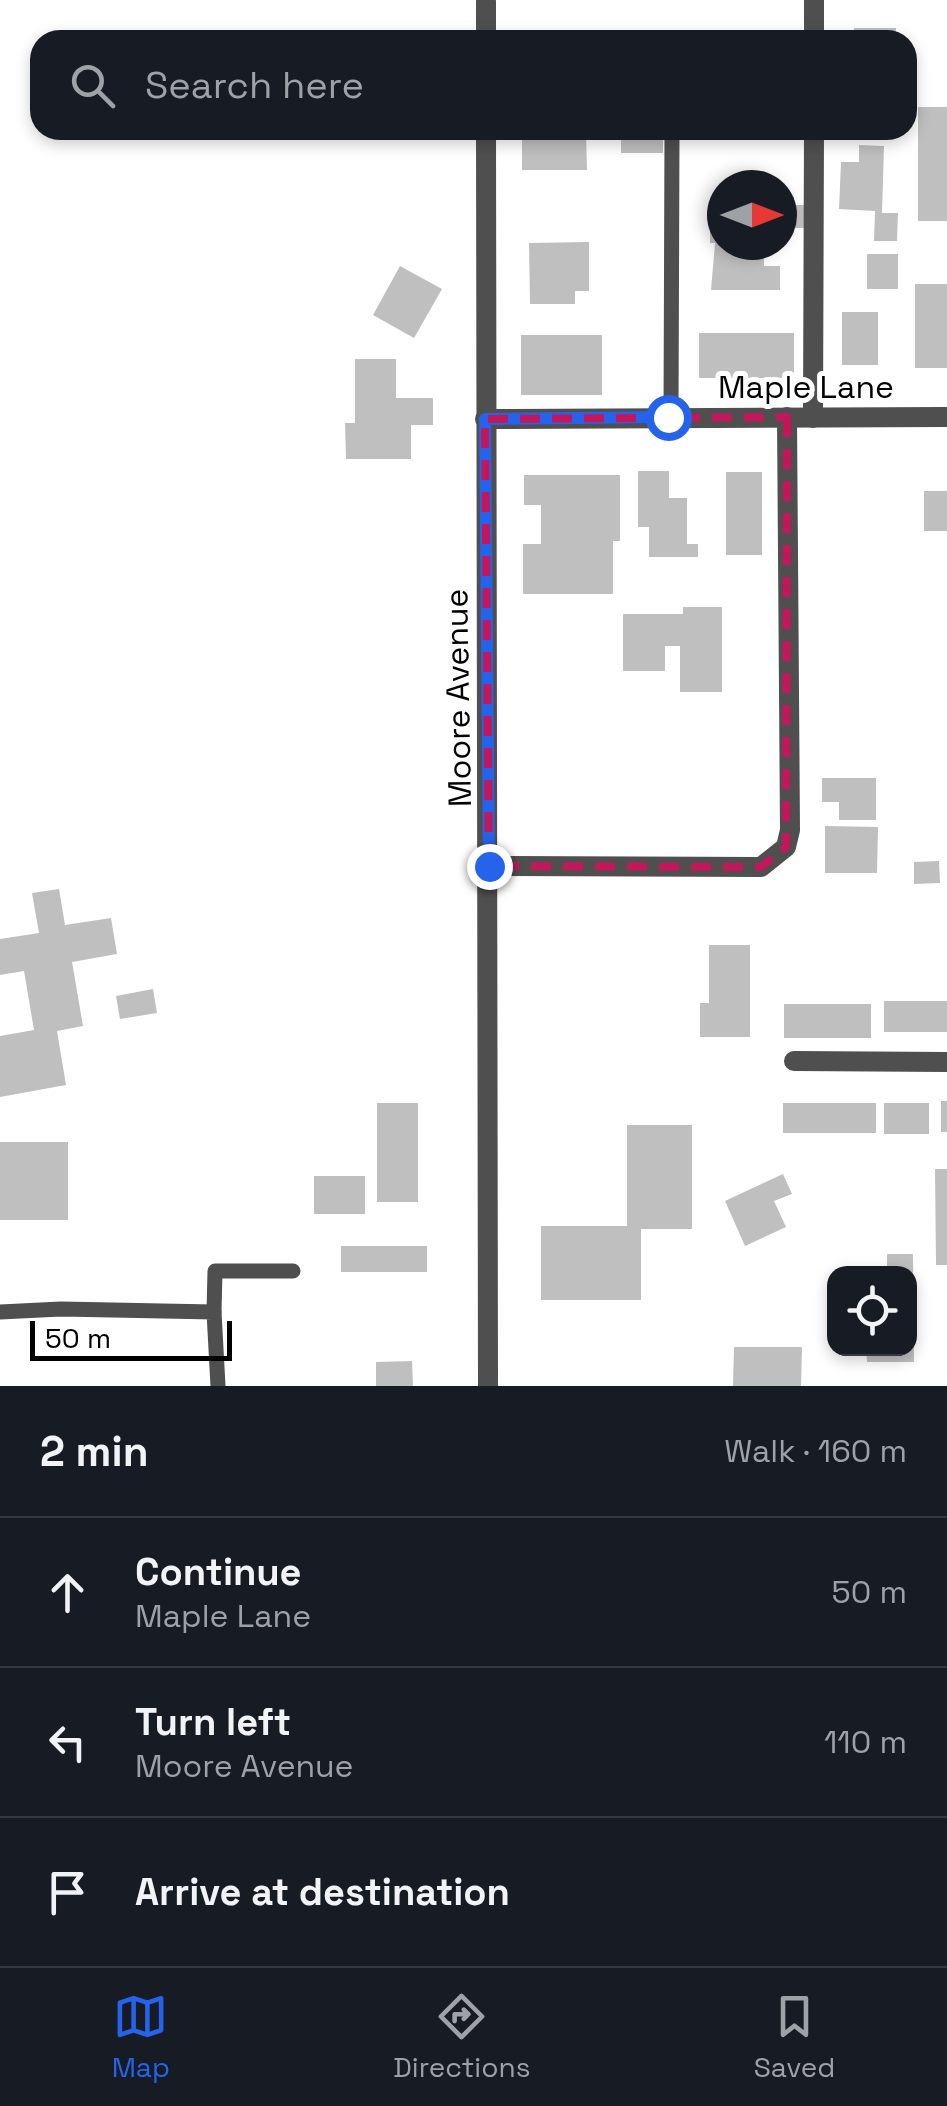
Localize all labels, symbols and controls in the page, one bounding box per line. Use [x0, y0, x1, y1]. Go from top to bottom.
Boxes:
search box [30, 30, 917, 140]
icon: search [65, 58, 120, 113]
text: Search here [145, 61, 364, 109]
north arrow [707, 170, 797, 260]
street label: Maple Lane [718, 367, 894, 407]
route start [646, 395, 692, 441]
street label: Moore Avenue [436, 588, 480, 808]
route end [467, 844, 513, 890]
map controls [827, 1266, 917, 1356]
button: locate [827, 1266, 917, 1356]
scale bar [30, 1316, 232, 1360]
text: 50 m [45, 1320, 111, 1356]
text: 2 min [40, 1425, 149, 1478]
text: Walk · 160 m [724, 1431, 907, 1471]
text: Continue [135, 1548, 301, 1596]
icon: ahead [40, 1565, 95, 1620]
text: 50 m [832, 1572, 907, 1612]
text: Maple Lane [135, 1596, 311, 1636]
text: Turn left [135, 1698, 291, 1746]
icon: left [40, 1715, 95, 1770]
text: 110 m [824, 1722, 907, 1762]
text: Moore Avenue [135, 1746, 353, 1786]
icon: arrive [40, 1865, 95, 1920]
text: Arrive at destination [135, 1868, 510, 1916]
tab: Map [112, 1989, 170, 2085]
tab: Directions [393, 1989, 530, 2085]
tab: Saved [754, 1989, 835, 2085]

